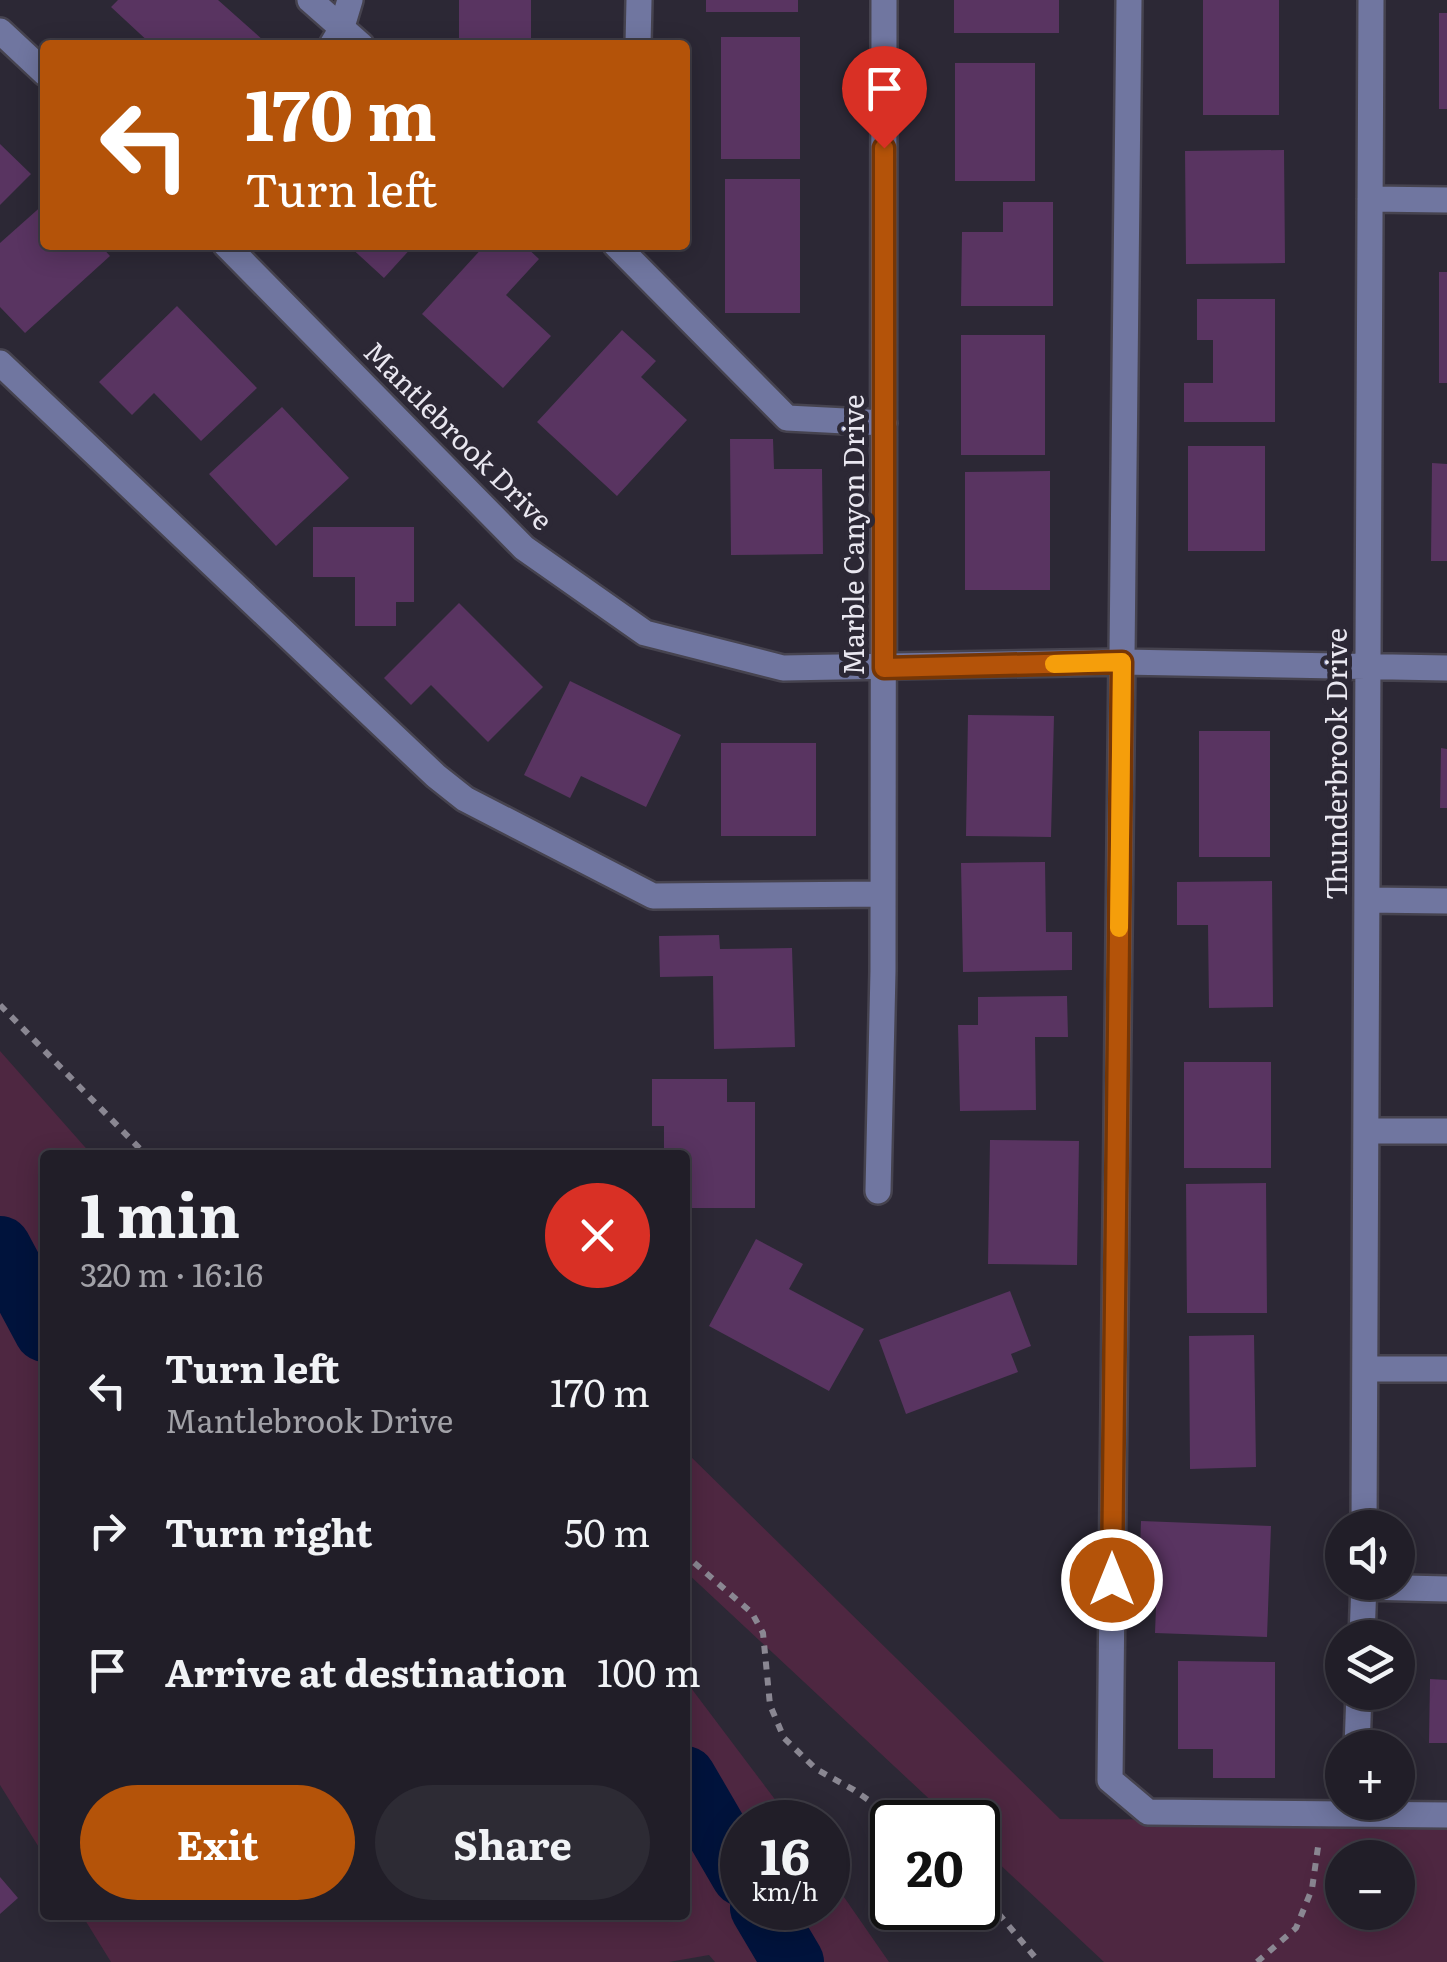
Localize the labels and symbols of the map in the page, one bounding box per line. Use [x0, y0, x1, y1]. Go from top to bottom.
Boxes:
pin [842, 46, 927, 149]
street label: Mantlebrook Drive [355, 330, 564, 539]
street label: Marble Canyon Drive [831, 394, 873, 676]
street label: Thunderbrook Drive [1314, 628, 1356, 900]
position arrow [1060, 1528, 1164, 1632]
speed limit sign: 20 [870, 1800, 1000, 1930]

